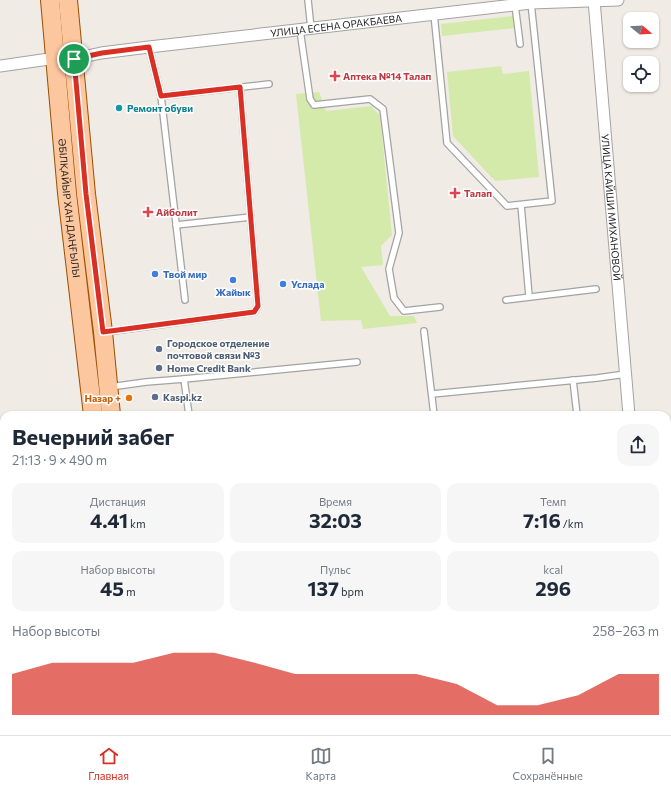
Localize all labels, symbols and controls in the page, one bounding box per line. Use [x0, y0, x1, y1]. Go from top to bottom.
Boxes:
street label: УЛИЦА ЕСЕНА ОРАКБАЕВА [270, 12, 403, 39]
north arrow [623, 12, 659, 48]
map controls [623, 12, 659, 92]
pin [57, 42, 91, 76]
icon: arrive [63, 48, 85, 70]
button: locate [623, 56, 659, 92]
place label: Аптека №14 Талап [343, 70, 431, 82]
marker: Аптека №14 Талап [330, 71, 340, 81]
place label: Ремонт обуви [127, 102, 193, 114]
marker: Ремонт обуви [114, 103, 124, 113]
street label: УЛИЦА КАЙШИ МИХАНОВОЙ [599, 133, 624, 281]
street label: ӘБІЛҚАЙЫР ХАН ДАҢҒЫЛЫ [56, 138, 83, 278]
marker: Талап [449, 187, 461, 199]
place label: Талап [464, 187, 492, 199]
place label: Айболит [156, 206, 198, 218]
marker: Айболит [143, 207, 153, 217]
place label: Твой мир [163, 268, 207, 280]
marker: Твой мир [150, 269, 160, 279]
marker: Жайык [228, 275, 238, 285]
place label: Услада [291, 278, 324, 290]
marker: Услада [278, 279, 288, 289]
place label: Жайык [215, 286, 251, 298]
place label: Городское отделение почтовой связи №3 [167, 337, 269, 361]
marker: Городское отделение почтовой связи №3 [154, 344, 164, 354]
place label: Home Credit Bank [167, 362, 251, 374]
marker: Home Credit Bank [154, 363, 164, 373]
place label: Kaspi.kz [163, 391, 202, 403]
place label: Назар + [84, 392, 121, 404]
marker: Kaspi.kz [150, 392, 160, 402]
marker: Назар + [124, 393, 134, 403]
text: Вечерний забег [12, 423, 174, 450]
button: share [617, 424, 659, 466]
text: 21:13 · 9 × 490 m [12, 452, 107, 468]
text: Дистанция [90, 495, 146, 508]
text: Время [319, 495, 352, 508]
text: Темп [540, 495, 566, 508]
text: 4.41 [90, 508, 128, 532]
text: 32:03 [309, 508, 362, 532]
text: 7:16 [523, 508, 561, 532]
text: km [128, 517, 146, 530]
text: /km [561, 517, 583, 530]
text: Набор высоты [81, 563, 155, 576]
text: Пульс [320, 563, 351, 576]
text: kcal [543, 563, 563, 576]
text: 45 [100, 576, 124, 600]
text: 137 [307, 576, 339, 600]
text: 296 [535, 576, 571, 600]
text: m [124, 585, 136, 598]
text: bpm [339, 585, 364, 598]
text: Набор высоты [12, 623, 100, 639]
text: 258–263 m [592, 623, 659, 639]
tab: Главная [88, 745, 129, 782]
tab: Карта [306, 745, 336, 782]
tab: Сохранённые [512, 745, 583, 782]

